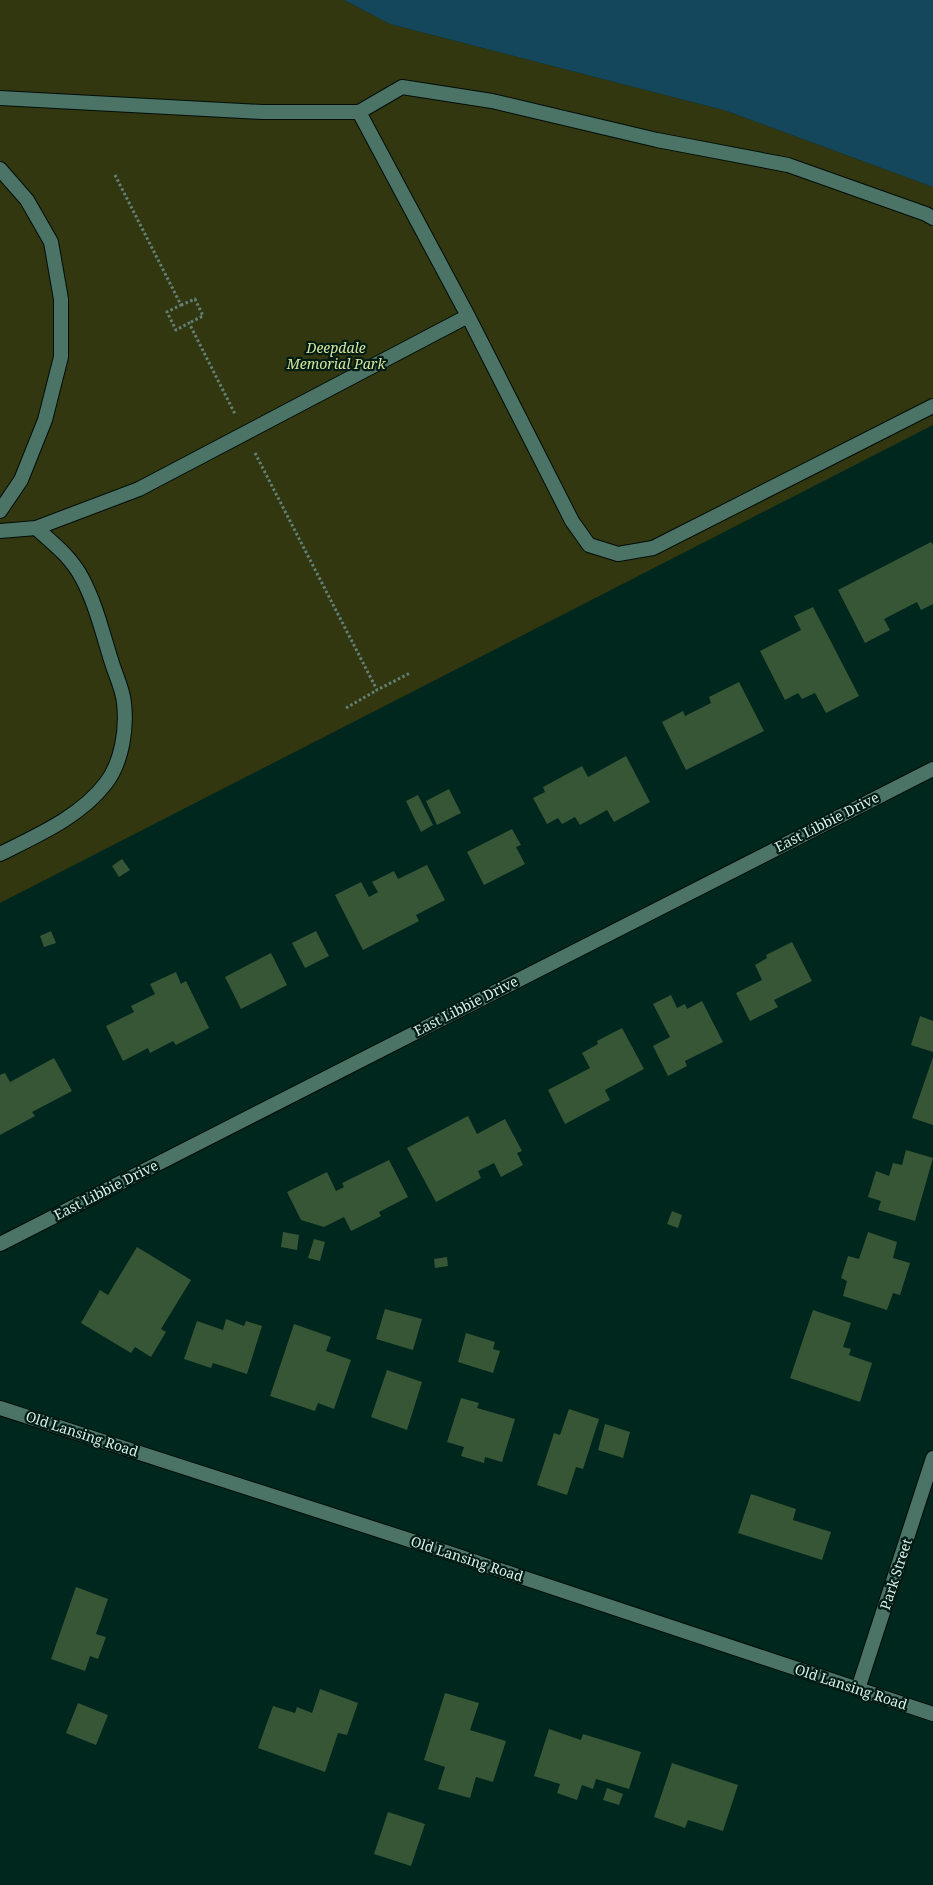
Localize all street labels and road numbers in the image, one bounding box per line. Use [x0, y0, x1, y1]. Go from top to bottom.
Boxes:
street label: East Libbie Drive [772, 787, 882, 856]
street label: East Libbie Drive [411, 971, 521, 1040]
street label: East Libbie Drive [51, 1155, 161, 1224]
street label: Old Lansing Road [23, 1406, 141, 1461]
street label: Old Lansing Road [408, 1531, 526, 1586]
street label: Park Street [875, 1536, 916, 1612]
street label: Old Lansing Road [792, 1659, 910, 1714]

